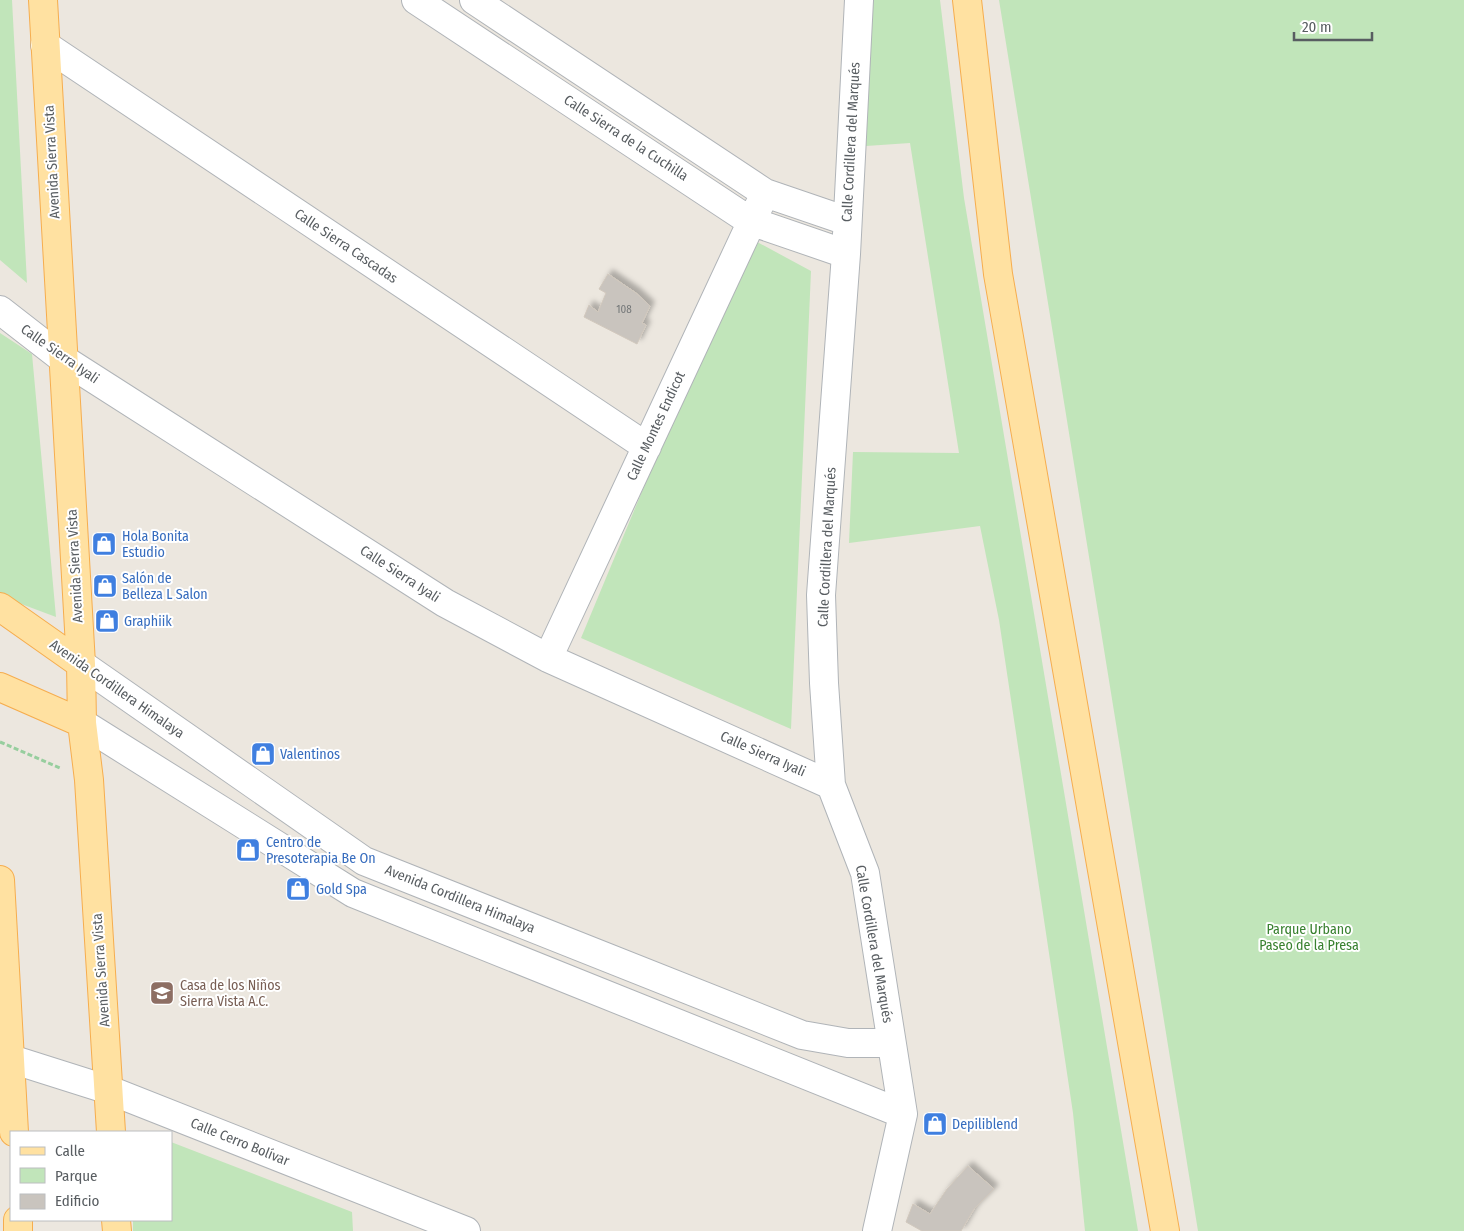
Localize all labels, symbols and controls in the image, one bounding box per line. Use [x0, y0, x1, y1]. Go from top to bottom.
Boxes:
scale bar [1294, 10, 1372, 42]
text: 20 m [1302, 18, 1332, 36]
street label: Calle Cordillera del Marqués [838, 62, 864, 222]
street label: Calle Sierra de la Cuchilla [561, 91, 691, 185]
street label: Avenida Sierra Vista [41, 105, 63, 219]
street label: Calle Sierra Cascadas [291, 205, 401, 287]
house number: 108 [616, 303, 632, 316]
street label: Calle Sierra Iyali [18, 321, 102, 387]
street label: Calle Montes Endicot [623, 368, 689, 484]
street label: Calle Cordillera del Marqués [814, 467, 840, 627]
street label: Avenida Sierra Vista [64, 509, 86, 623]
place label: Hola Bonita Estudio [122, 528, 189, 561]
shop icon: Hola Bonita Estudio [91, 531, 117, 557]
street label: Calle Sierra Iyali [357, 542, 443, 606]
place label: Salón de Belleza L Salon [122, 570, 208, 603]
shop icon: Salón de Belleza L Salon [92, 573, 118, 599]
shop icon: Graphiik [94, 608, 120, 634]
place label: Graphiik [124, 613, 172, 630]
street label: Avenida Cordillera Himalaya [46, 636, 188, 742]
street label: Calle Sierra Iyali [718, 728, 808, 780]
shop icon: Valentinos [250, 741, 276, 767]
place label: Valentinos [280, 746, 340, 763]
place label: Centro de Presoterapia Be On [266, 834, 376, 867]
shop icon: Centro de Presoterapia Be On [235, 837, 261, 863]
street label: Avenida Cordillera Himalaya [383, 861, 538, 937]
street label: Calle Cordillera del Marqués [852, 864, 896, 1024]
shop icon: Gold Spa [285, 876, 311, 902]
place label: Gold Spa [316, 881, 367, 898]
street label: Avenida Sierra Vista [89, 912, 113, 1027]
park label: Parque Urbano Paseo de la Presa [1259, 921, 1359, 954]
place label: Casa de los Niños Sierra Vista A.C. [180, 977, 280, 1010]
school or university icon: Casa de los Niños Sierra Vista A.C. [149, 980, 175, 1006]
shop icon: Depiliblend [922, 1111, 948, 1137]
street label: Calle Cerro Bolívar [188, 1114, 292, 1170]
place label: Depiliblend [952, 1116, 1018, 1133]
legend [10, 1131, 172, 1221]
text: Calle [55, 1142, 85, 1160]
text: Parque [55, 1167, 98, 1185]
text: Edificio [55, 1192, 100, 1210]

